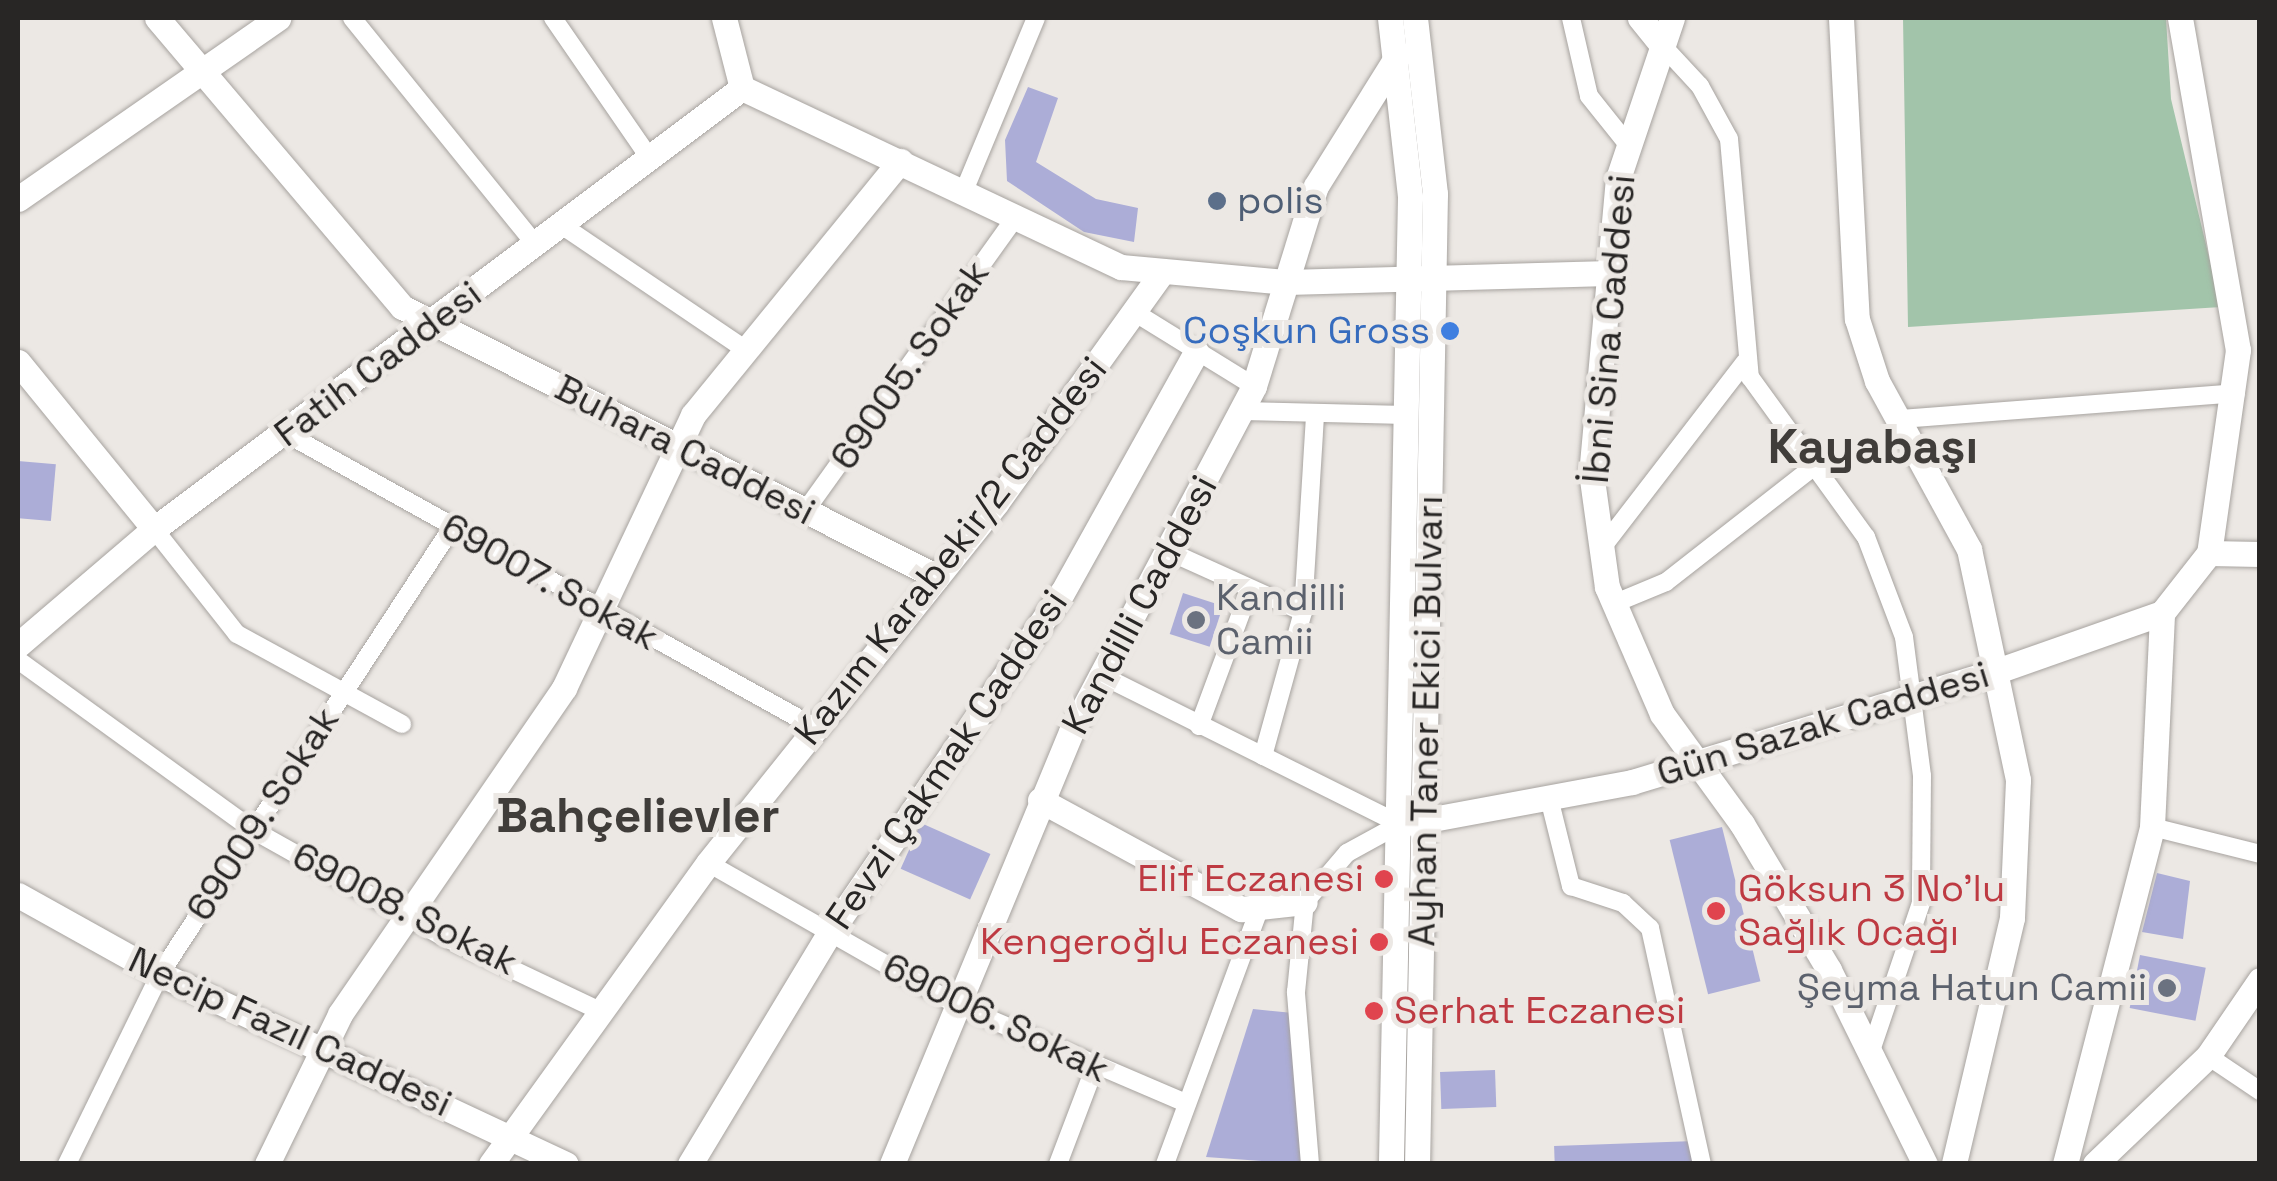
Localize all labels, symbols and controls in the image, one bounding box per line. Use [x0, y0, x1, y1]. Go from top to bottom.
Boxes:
street label: İbni Sina Caddesi [1573, 173, 1645, 485]
place label: polis [1237, 178, 1324, 224]
marker: polis [1206, 190, 1228, 212]
street label: 69005. Sokak [821, 251, 999, 479]
street label: Fatih Caddesi [266, 271, 490, 457]
place label: Coşkun Gross [1183, 308, 1430, 354]
marker: Coşkun Gross [1439, 320, 1461, 342]
street label: Kazım Karabekir/2 Caddesi [785, 348, 1117, 754]
street label: Buhara Caddesi [548, 365, 822, 535]
district label: Kayabaşı [1768, 418, 1978, 476]
street label: Kandilli Caddesi [1053, 468, 1227, 742]
street label: Ayhan Taner Ekici Bulvarı [1399, 495, 1453, 947]
street label: 69007. Sokak [433, 503, 667, 661]
place label: Kandilli Camii [1216, 575, 1346, 664]
street label: Fevzi Çakmak Caddesi [816, 582, 1078, 938]
marker: Kandilli Camii [1185, 609, 1207, 631]
street label: Gün Sazak Caddesi [1651, 652, 1995, 796]
street label: 69009. Sokak [177, 698, 349, 930]
district label: Bahçelievler [496, 787, 780, 845]
street label: 69008. Sokak [284, 833, 526, 985]
place label: Elif Eczanesi [1137, 856, 1364, 902]
place label: Göksun 3 No'lu Sağlık Ocağı [1738, 866, 2005, 956]
marker: Elif Eczanesi [1373, 868, 1395, 890]
marker: Göksun 3 No'lu Sağlık Ocağı [1703, 898, 1729, 924]
place label: Kengeroğlu Eczanesi [980, 919, 1359, 965]
marker: Kengeroğlu Eczanesi [1368, 931, 1390, 953]
street label: Necip Fazıl Caddesi [121, 937, 459, 1127]
street label: 69006. Sokak [875, 943, 1117, 1093]
place label: Şeyma Hatun Camii [1797, 965, 2147, 1011]
marker: Şeyma Hatun Camii [2156, 977, 2178, 999]
place label: Serhat Eczanesi [1394, 988, 1685, 1034]
marker: Serhat Eczanesi [1363, 1000, 1385, 1022]

